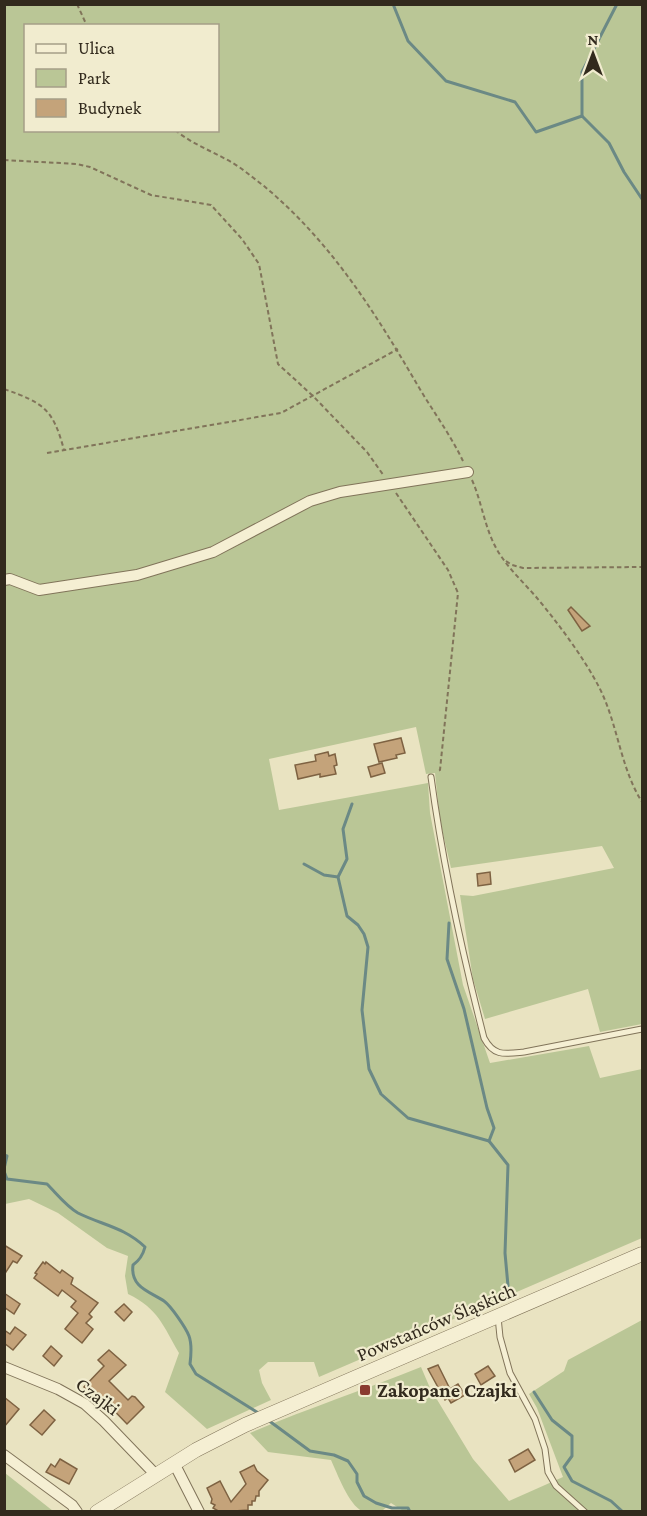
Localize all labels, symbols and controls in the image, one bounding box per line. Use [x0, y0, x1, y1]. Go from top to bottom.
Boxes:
legend [24, 24, 219, 132]
north arrow [563, 24, 623, 84]
text: N [588, 31, 599, 48]
text: Ulica [78, 38, 115, 58]
text: Park [78, 68, 110, 88]
text: Budynek [78, 98, 142, 118]
street label: Powstańców Śląskich [353, 1278, 519, 1366]
street label: Czajki [71, 1372, 124, 1420]
place label: Zakopane Czajki [377, 1379, 517, 1402]
marker: Zakopane Czajki [358, 1383, 372, 1397]

